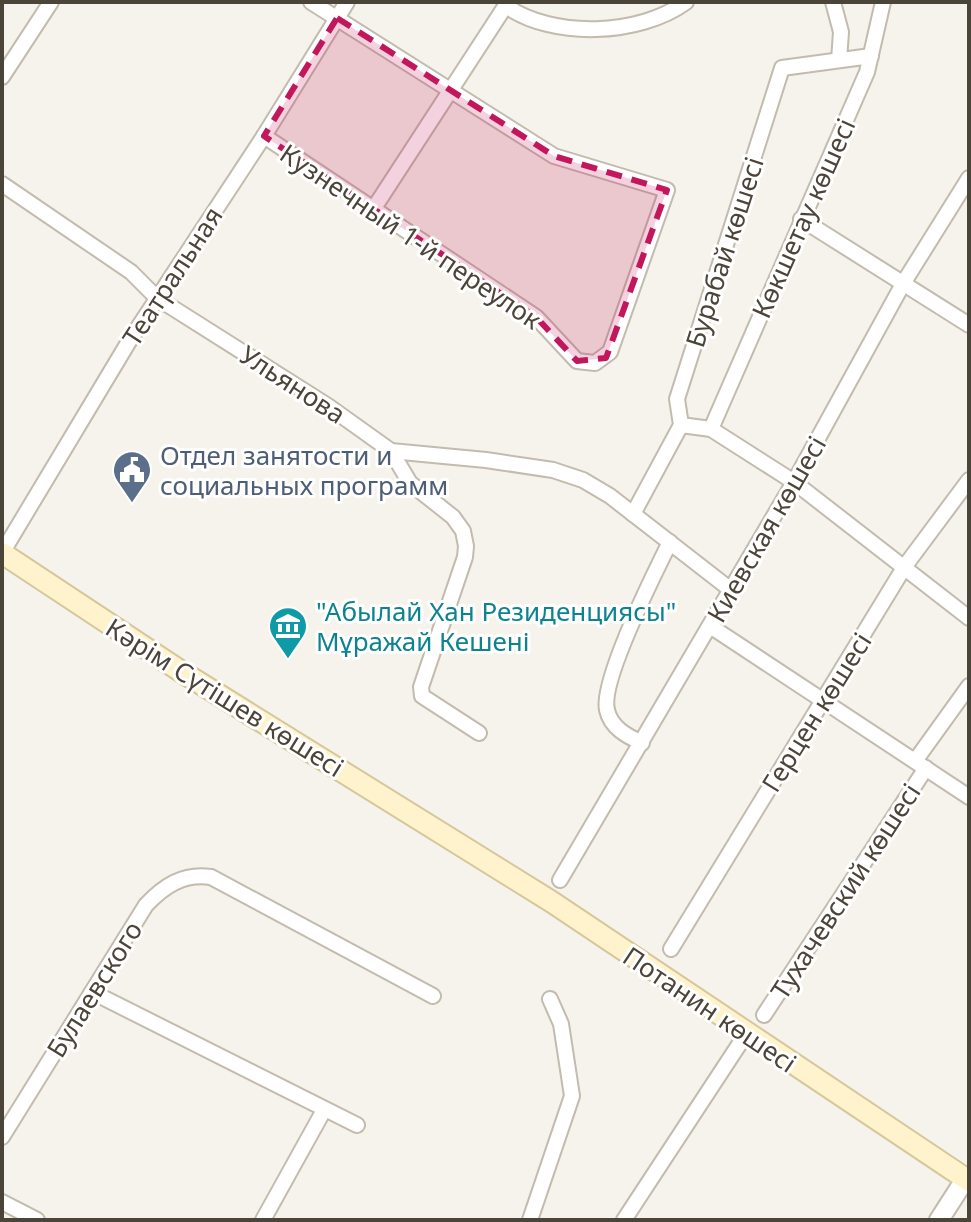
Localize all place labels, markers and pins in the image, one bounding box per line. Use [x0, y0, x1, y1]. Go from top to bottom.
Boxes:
place label: Отдел занятости и социальных программ [160, 437, 448, 503]
public building icon: Отдел занятости и социальных программ [111, 449, 153, 504]
place label: "Абылай Хан Резиденциясы" Мұражай Кешені [316, 593, 676, 659]
museum icon: "Абылай Хан Резиденциясы" Мұражай Кешені [267, 605, 309, 660]

